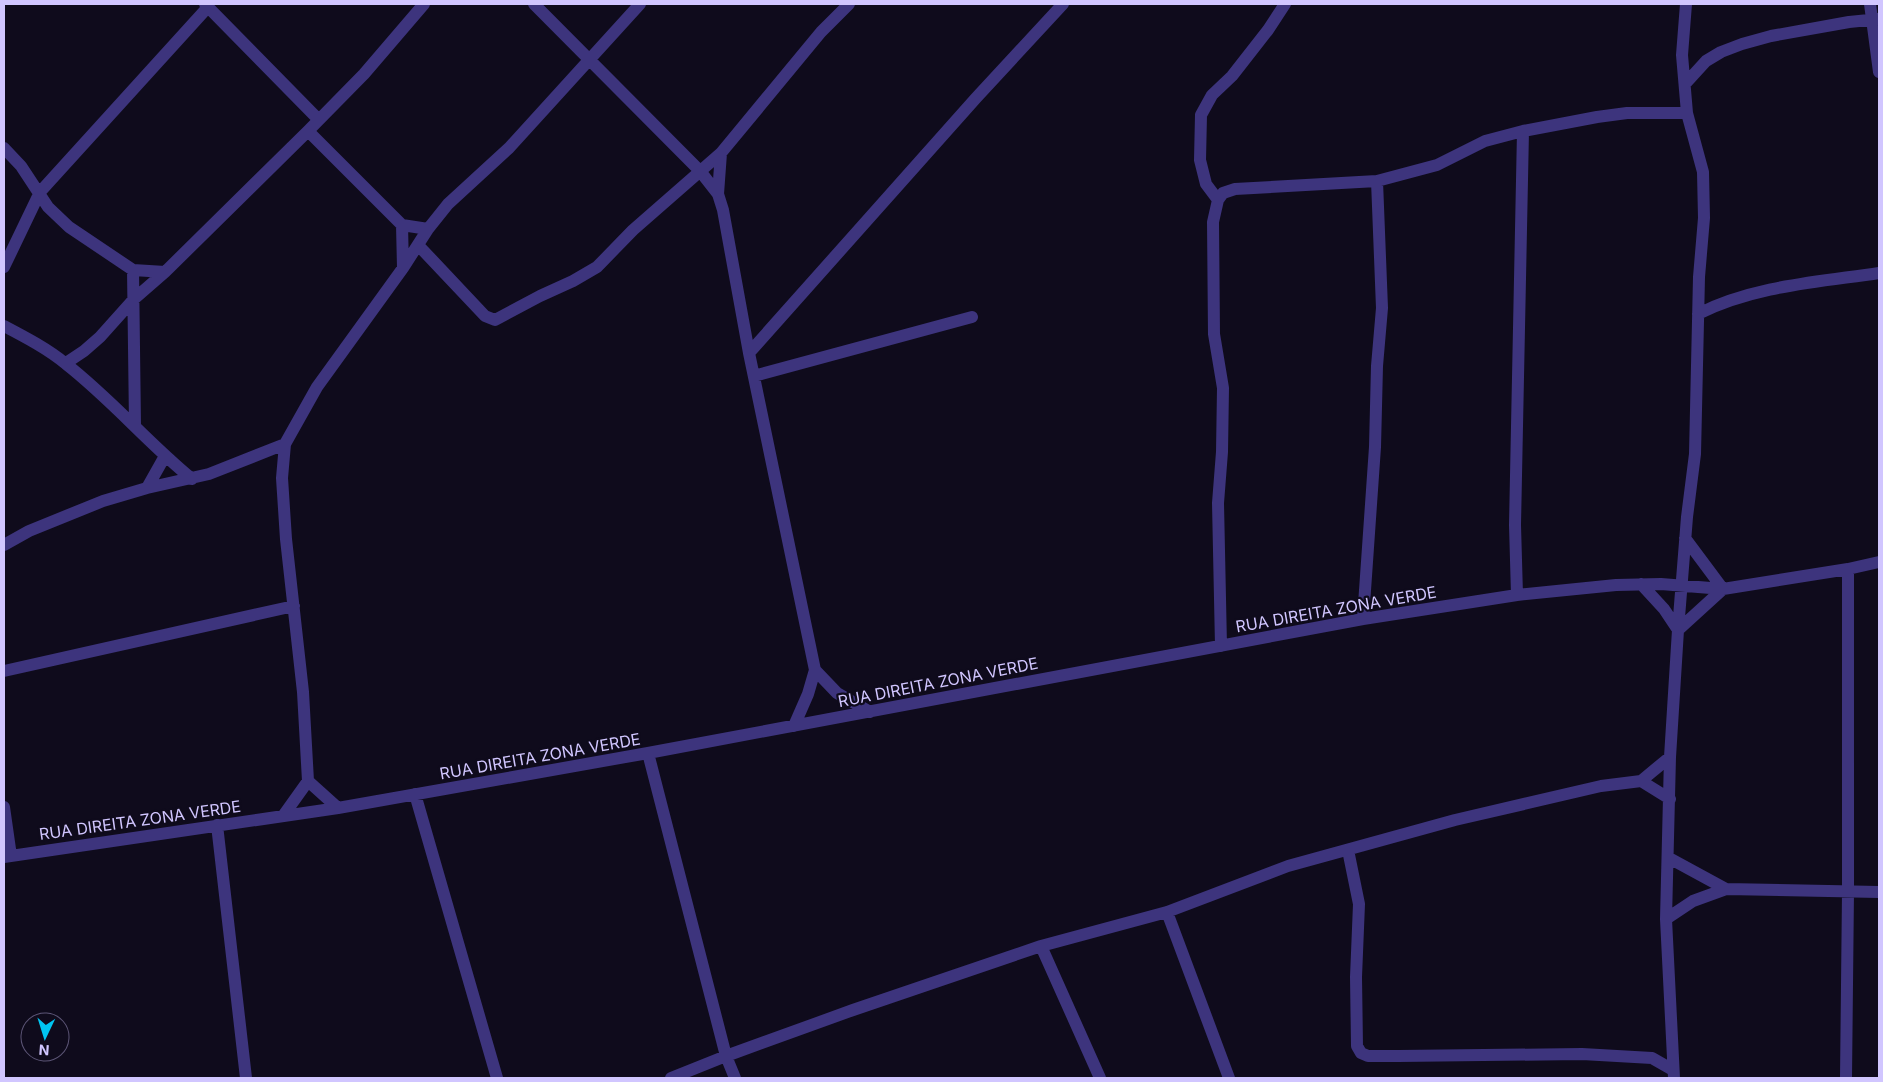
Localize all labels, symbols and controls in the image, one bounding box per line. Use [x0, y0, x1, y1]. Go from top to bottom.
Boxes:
street label: RUA DIREITA ZONA VERDE [1234, 581, 1438, 637]
street label: RUA DIREITA ZONA VERDE [836, 653, 1040, 711]
street label: RUA DIREITA ZONA VERDE [438, 728, 642, 784]
street label: RUA DIREITA ZONA VERDE [38, 796, 242, 844]
north arrow [20, 1012, 70, 1062]
text: N [38, 1042, 50, 1059]

